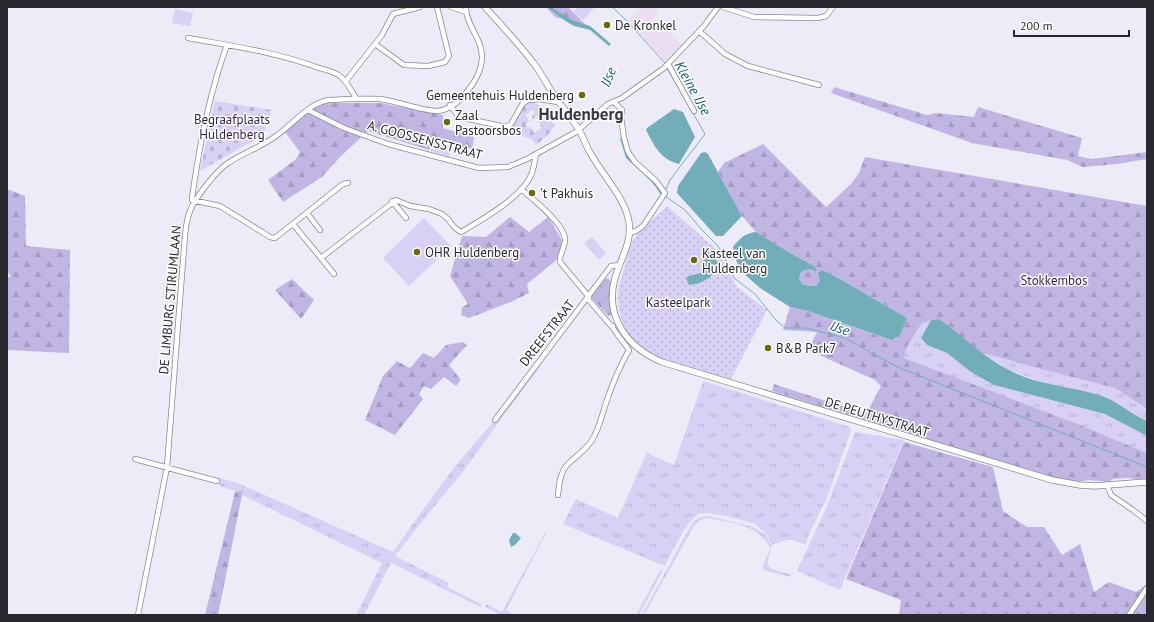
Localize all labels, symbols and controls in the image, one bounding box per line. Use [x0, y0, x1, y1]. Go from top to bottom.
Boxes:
scale bar [1014, 12, 1129, 38]
place label: De Kronkel [615, 17, 676, 34]
text: 200 m [1020, 18, 1053, 33]
marker: De Kronkel [602, 20, 612, 30]
water label: Kleine IJse [671, 58, 715, 119]
water label: IJse [596, 64, 620, 90]
place label: Gemeentehuis Huldenberg [426, 87, 574, 104]
marker: Gemeentehuis Huldenberg [577, 90, 587, 100]
district label: Huldenberg [538, 103, 624, 125]
place label: Zaal Pastoorsbos [455, 107, 521, 139]
park label: Begraafplaats Huldenberg [194, 111, 270, 143]
street label: A. GOOSSENSSTRAAT [366, 116, 484, 164]
marker: Zaal Pastoorsbos [442, 117, 452, 127]
place label: 't Pakhuis [540, 185, 593, 202]
marker: 't Pakhuis [527, 188, 537, 198]
street label: DE LIMBURG STIRUMLAAN [155, 225, 185, 375]
place label: OHR Huldenberg [425, 244, 519, 261]
place label: Kasteel van Huldenberg [702, 245, 767, 277]
marker: OHR Huldenberg [412, 247, 422, 257]
marker: Kasteel van Huldenberg [689, 255, 699, 265]
park label: Stokkembos [1020, 272, 1088, 289]
park label: Kasteelpark [646, 294, 711, 311]
street label: DREEFSTRAAT [516, 296, 578, 370]
water label: IJse [828, 316, 853, 340]
place label: B&B Park7 [776, 340, 836, 357]
marker: B&B Park7 [763, 343, 773, 353]
street label: DE PEUTHYSTRAAT [823, 393, 931, 441]

